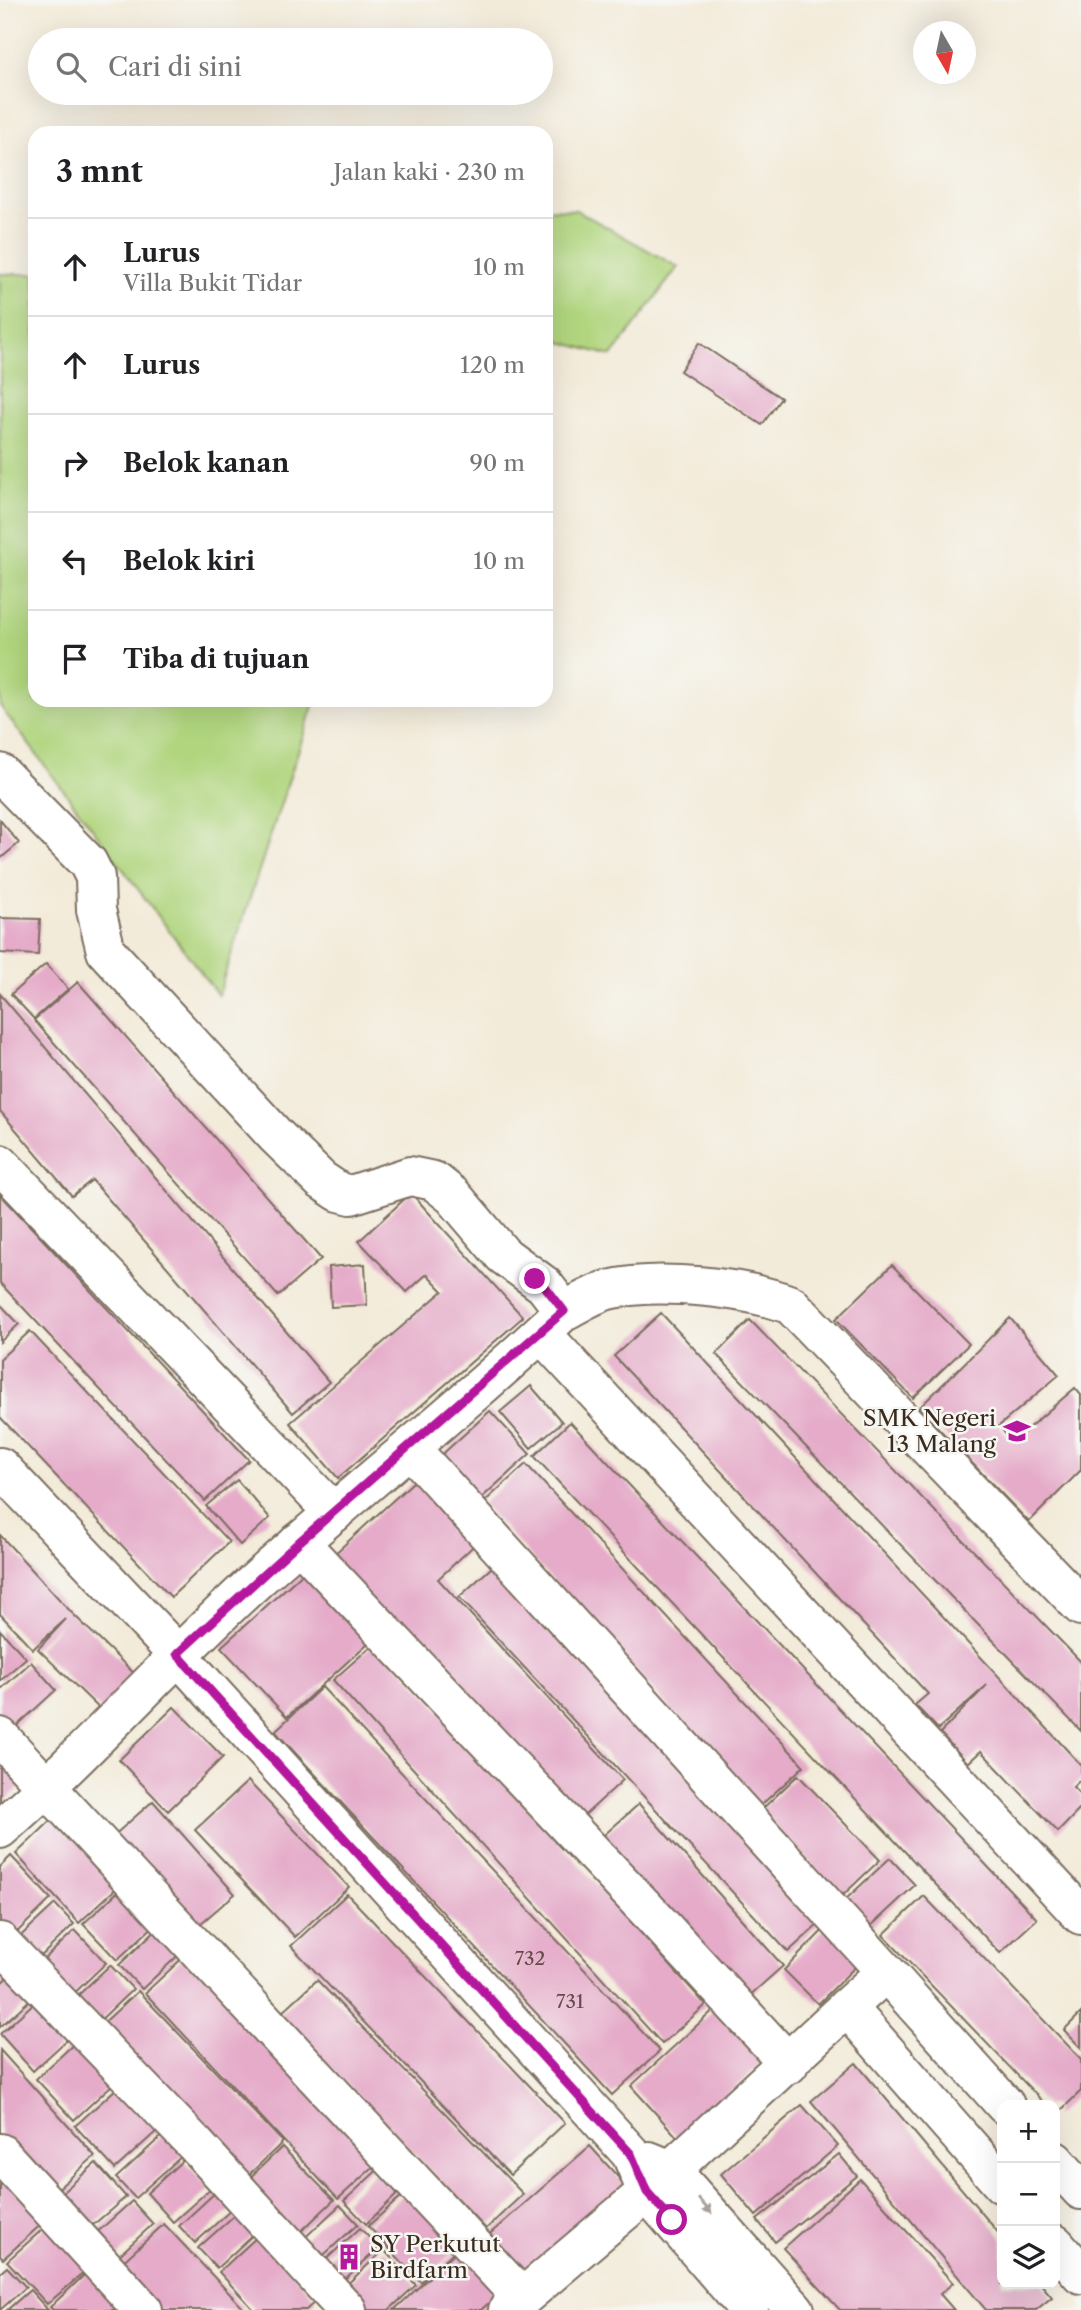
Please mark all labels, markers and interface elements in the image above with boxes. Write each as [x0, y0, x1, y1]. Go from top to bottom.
north arrow [913, 21, 976, 84]
search box [28, 28, 553, 105]
icon: search [52, 48, 90, 86]
text: Cari di sini [108, 51, 242, 83]
text: 3 mnt [56, 153, 143, 190]
text: Jalan kaki · 230 m [334, 158, 525, 186]
text: Lurus [123, 237, 200, 269]
icon: ahead [56, 248, 94, 286]
text: 10 m [473, 253, 525, 281]
text: Villa Bukit Tidar [123, 269, 302, 297]
icon: ahead [56, 346, 94, 384]
text: Lurus [123, 349, 200, 381]
text: 120 m [460, 351, 525, 379]
icon: right [56, 444, 94, 482]
text: Belok kanan [123, 447, 289, 479]
text: 90 m [469, 449, 525, 477]
icon: left [56, 542, 94, 580]
text: Belok kiri [123, 545, 255, 577]
text: 10 m [473, 547, 525, 575]
icon: arrive [56, 640, 94, 678]
text: Tiba di tujuan [123, 643, 309, 675]
route end [519, 1263, 550, 1294]
place label: SMK Negeri 13 Malang [863, 1404, 997, 1458]
school or university icon: SMK Negeri 13 Malang [1002, 1416, 1032, 1446]
house number: 732 [515, 1947, 545, 1970]
house number: 731 [556, 1990, 584, 2013]
map controls [997, 2100, 1060, 2289]
button: + [997, 2100, 1060, 2163]
button: − [997, 2163, 1060, 2226]
one-way arrow [697, 2197, 713, 2215]
route start [656, 2204, 687, 2235]
button: layers [997, 2226, 1060, 2289]
place label: SY Perkutut Birdfarm [370, 2230, 500, 2284]
building icon: SY Perkutut Birdfarm [334, 2242, 364, 2272]

